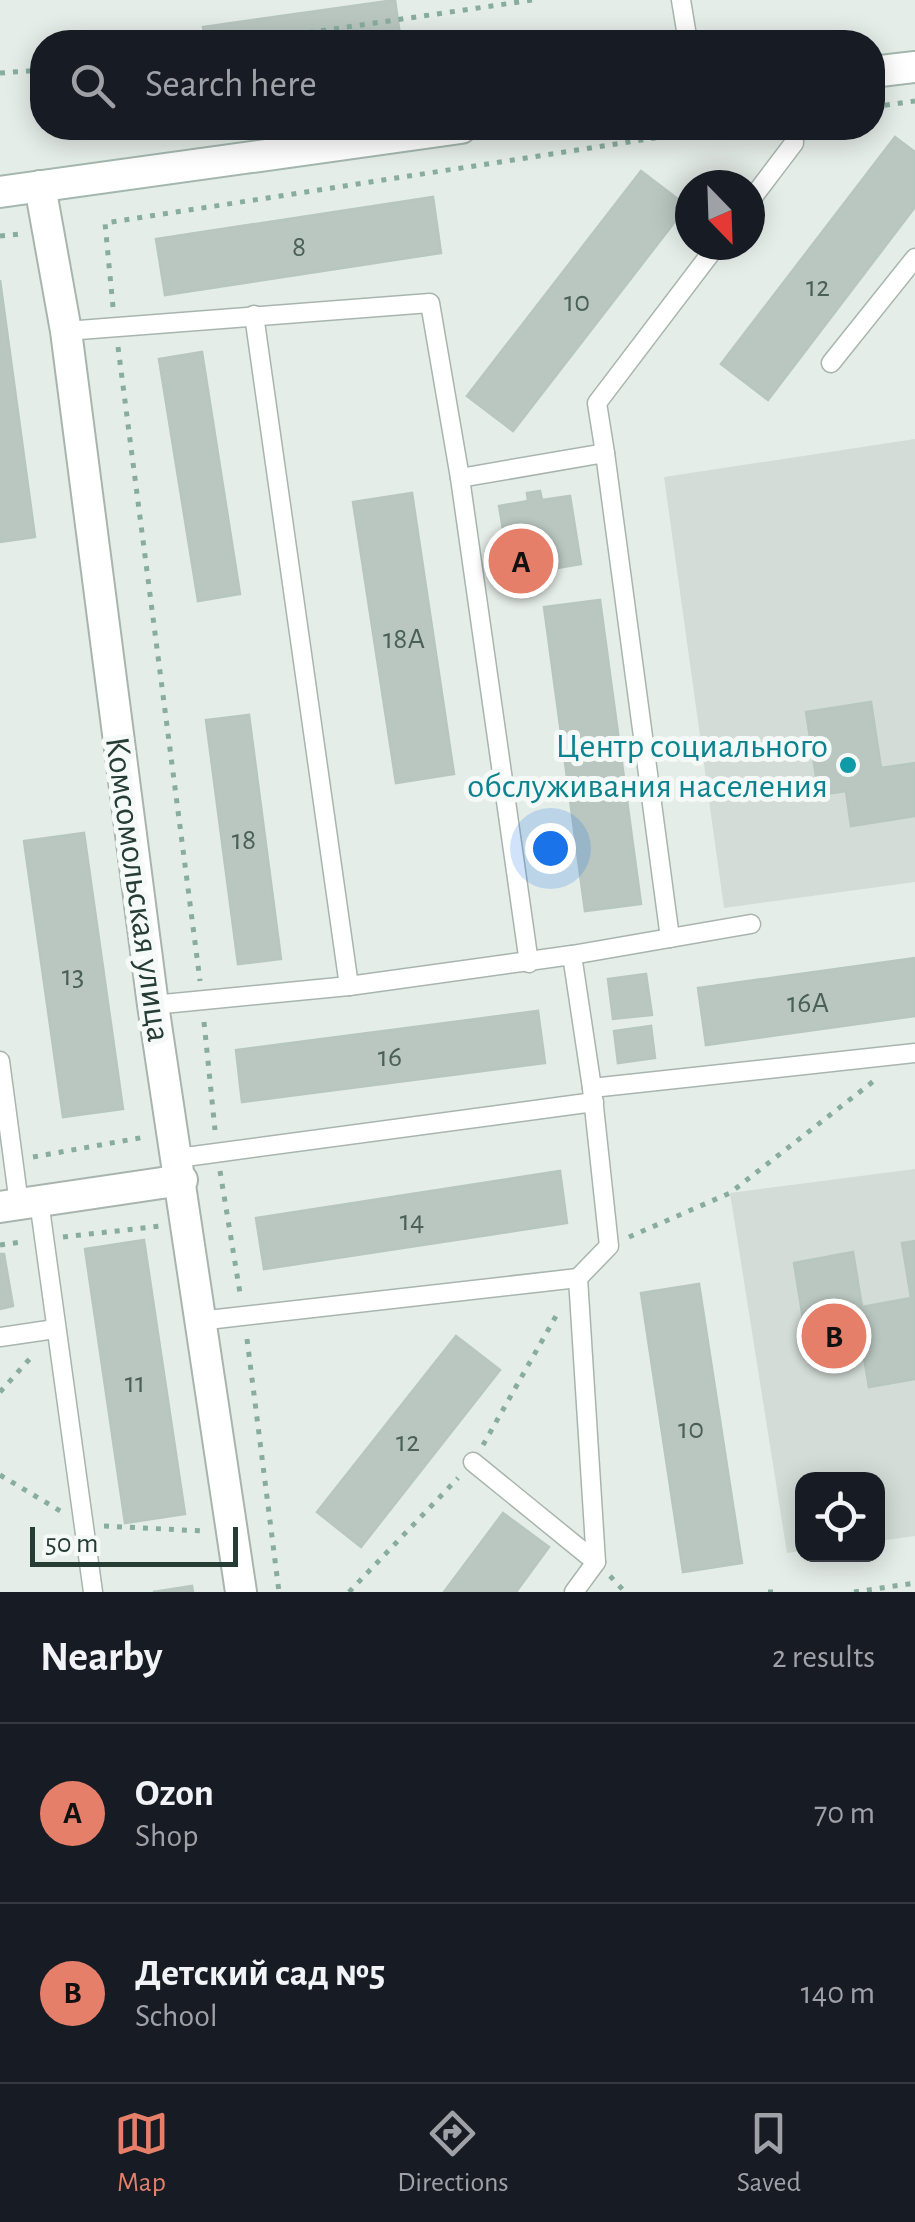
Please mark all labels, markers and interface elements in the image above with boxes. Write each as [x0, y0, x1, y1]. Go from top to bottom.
search box [30, 30, 885, 140]
icon: search [65, 58, 120, 113]
text: Search here [145, 66, 317, 104]
north arrow [675, 170, 765, 260]
house number: 8 [292, 232, 306, 262]
house number: 12 [806, 272, 830, 302]
house number: 10 [564, 287, 590, 317]
pin: A [488, 524, 554, 598]
house number: 18А [383, 624, 425, 654]
place label: Центр социального обслуживания населения [467, 729, 828, 804]
street label: Комсомольская улица [99, 734, 176, 1044]
marker: Центр социального обслуживания населения [837, 754, 859, 776]
your location [525, 823, 576, 874]
house number: 18 [232, 825, 256, 855]
house number: 13 [62, 961, 84, 991]
house number: 16А [787, 988, 829, 1018]
house number: 16 [378, 1042, 402, 1072]
house number: 14 [400, 1206, 424, 1236]
pin: B [802, 1298, 866, 1374]
house number: 11 [125, 1368, 145, 1398]
house number: 10 [678, 1414, 704, 1444]
house number: 12 [396, 1427, 420, 1457]
map controls [795, 1472, 885, 1562]
button: locate [795, 1472, 885, 1562]
scale bar [30, 1522, 238, 1566]
text: 50 m [45, 1530, 99, 1558]
text: Nearby [40, 1636, 163, 1678]
text: 2 results [772, 1641, 875, 1673]
text: Ozon [135, 1775, 214, 1813]
text: A [63, 1797, 82, 1829]
text: 70 m [814, 1797, 875, 1829]
text: Shop [135, 1820, 198, 1852]
text: Детский сад №5 [135, 1955, 385, 1993]
text: B [63, 1977, 82, 2009]
text: 140 m [801, 1977, 875, 2009]
text: School [135, 2000, 218, 2032]
tab: Map [114, 2106, 169, 2200]
tab: Directions [397, 2106, 509, 2200]
tab: Saved [737, 2106, 801, 2200]

